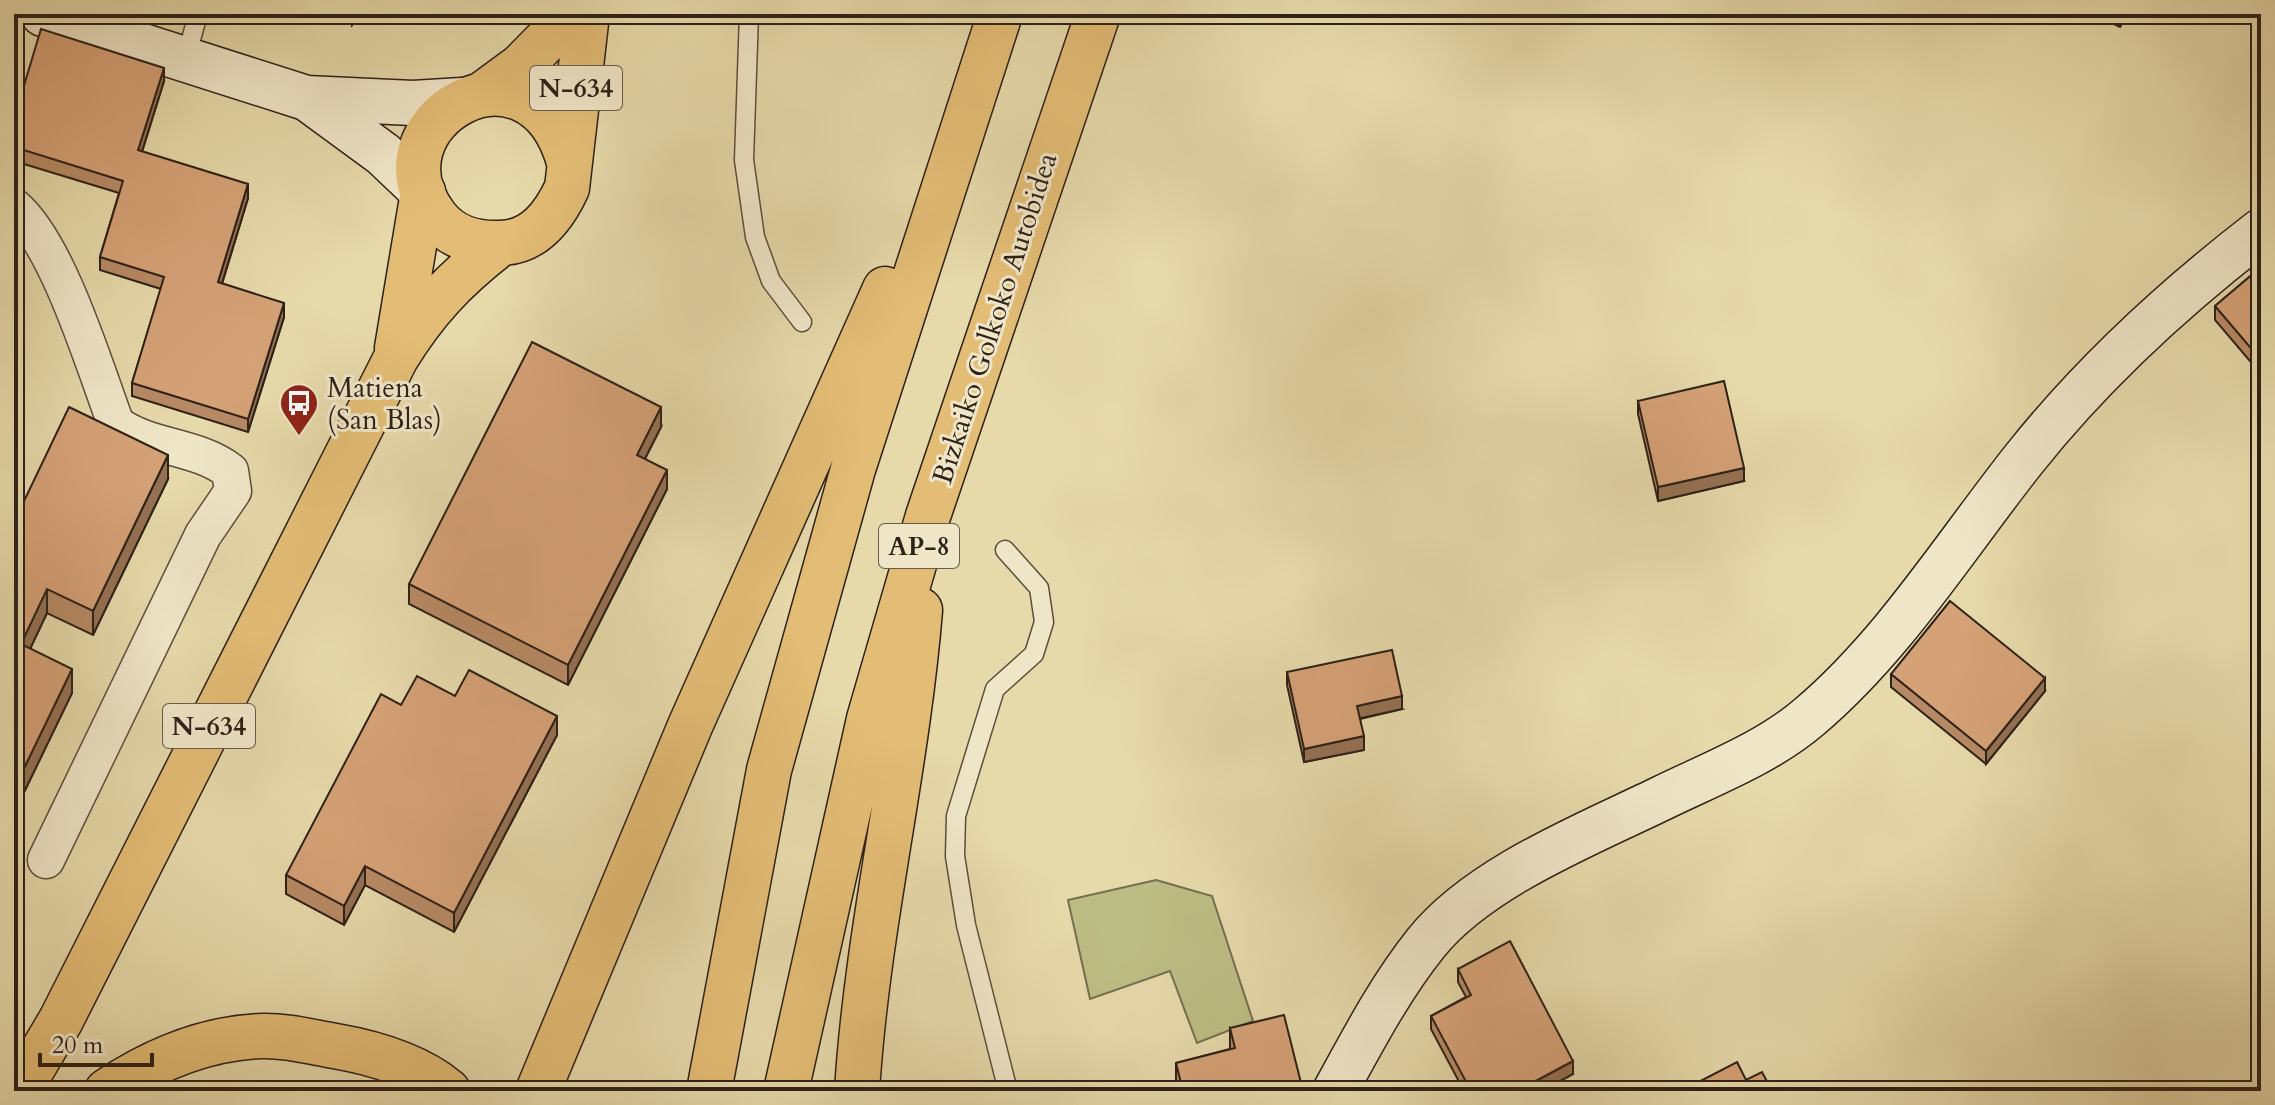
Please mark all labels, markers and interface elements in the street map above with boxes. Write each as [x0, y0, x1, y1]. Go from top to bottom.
road number: N-634 [530, 66, 622, 110]
street label: Bizkaiko Golkoko Autobidea [923, 148, 1066, 489]
place label: Matiena (San Blas) [327, 369, 442, 439]
bus stop icon: Matiena (San Blas) [278, 382, 320, 437]
road number: AP-8 [879, 524, 959, 568]
road number: N-634 [163, 704, 255, 748]
scale bar [40, 1017, 152, 1067]
text: 20 m [52, 1029, 104, 1062]

